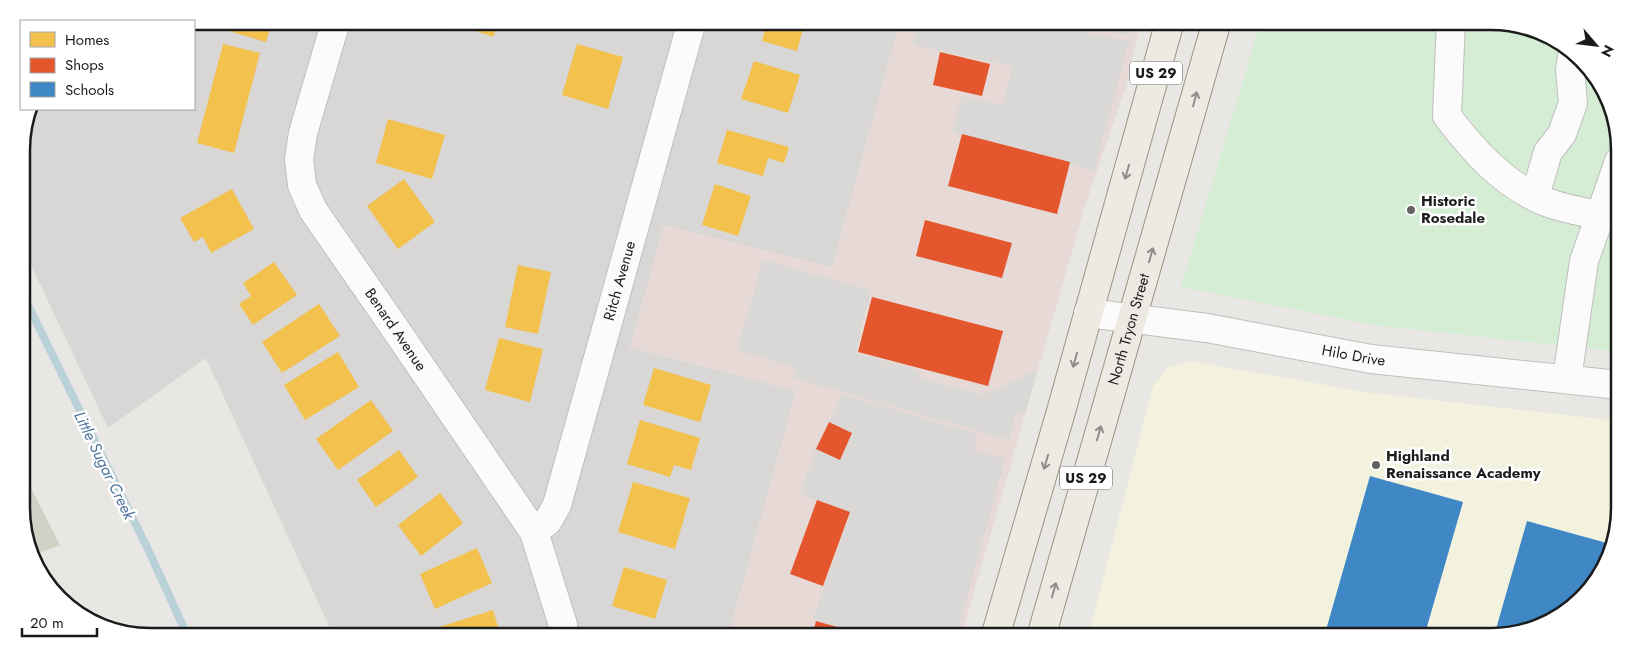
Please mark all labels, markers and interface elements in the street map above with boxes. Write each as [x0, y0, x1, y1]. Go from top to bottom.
legend [20, 20, 195, 110]
north arrow [1571, 20, 1621, 70]
text: Homes [65, 29, 109, 51]
text: N [1596, 41, 1619, 61]
text: Shops [65, 54, 104, 76]
road number: US 29 [1130, 62, 1182, 84]
text: Schools [65, 79, 114, 101]
one-way arrow [1191, 91, 1201, 107]
one-way arrow [1122, 164, 1132, 180]
place label: Historic Rosedale [1421, 190, 1485, 229]
marker: Historic Rosedale [1405, 204, 1417, 216]
street label: Ritch Avenue [598, 238, 641, 323]
one-way arrow [1146, 247, 1156, 263]
street label: North Tryon Street [1103, 271, 1155, 388]
street label: Benard Avenue [359, 284, 432, 376]
street label: Hilo Drive [1320, 339, 1387, 371]
one-way arrow [1070, 352, 1080, 368]
water label: Little Sugar Creek [68, 407, 141, 524]
one-way arrow [1095, 426, 1105, 442]
place label: Highland Renaissance Academy [1386, 445, 1541, 484]
one-way arrow [1040, 453, 1050, 469]
marker: Highland Renaissance Academy [1370, 459, 1382, 471]
road number: US 29 [1060, 466, 1112, 489]
one-way arrow [1050, 582, 1060, 598]
scale bar [22, 606, 98, 638]
text: 20 m [30, 612, 64, 634]

